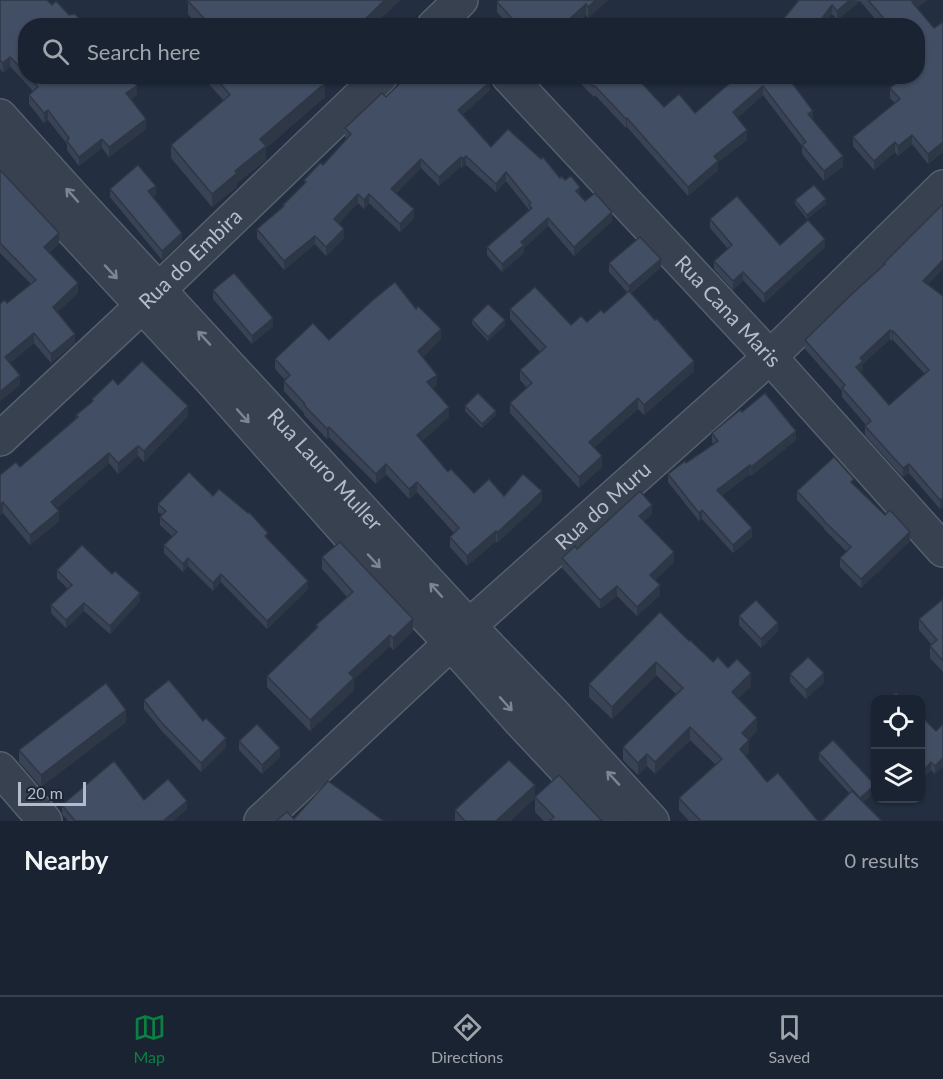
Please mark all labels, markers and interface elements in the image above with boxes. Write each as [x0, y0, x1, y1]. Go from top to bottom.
search box [18, 18, 925, 84]
icon: search [39, 35, 72, 68]
text: Search here [87, 38, 200, 65]
one-way arrow [65, 188, 79, 203]
street label: Rua do Embira [133, 203, 246, 313]
street label: Rua Cana Maris [671, 249, 787, 372]
one-way arrow [104, 265, 118, 280]
one-way arrow [197, 331, 211, 346]
street label: Rua Lauro Muller [263, 402, 389, 535]
one-way arrow [236, 408, 250, 423]
street label: Rua do Muru [549, 456, 655, 554]
one-way arrow [366, 553, 381, 568]
one-way arrow [429, 583, 443, 598]
map controls [871, 695, 925, 803]
button: locate [871, 695, 925, 749]
one-way arrow [499, 696, 513, 711]
button: layers [871, 749, 925, 803]
one-way arrow [606, 771, 620, 786]
scale bar [18, 779, 86, 806]
text: 20 m [27, 783, 63, 802]
text: Nearby [24, 844, 109, 876]
text: 0 results [844, 848, 919, 872]
tab: Map [133, 1011, 166, 1066]
tab: Directions [431, 1011, 503, 1066]
tab: Saved [769, 1011, 810, 1066]

